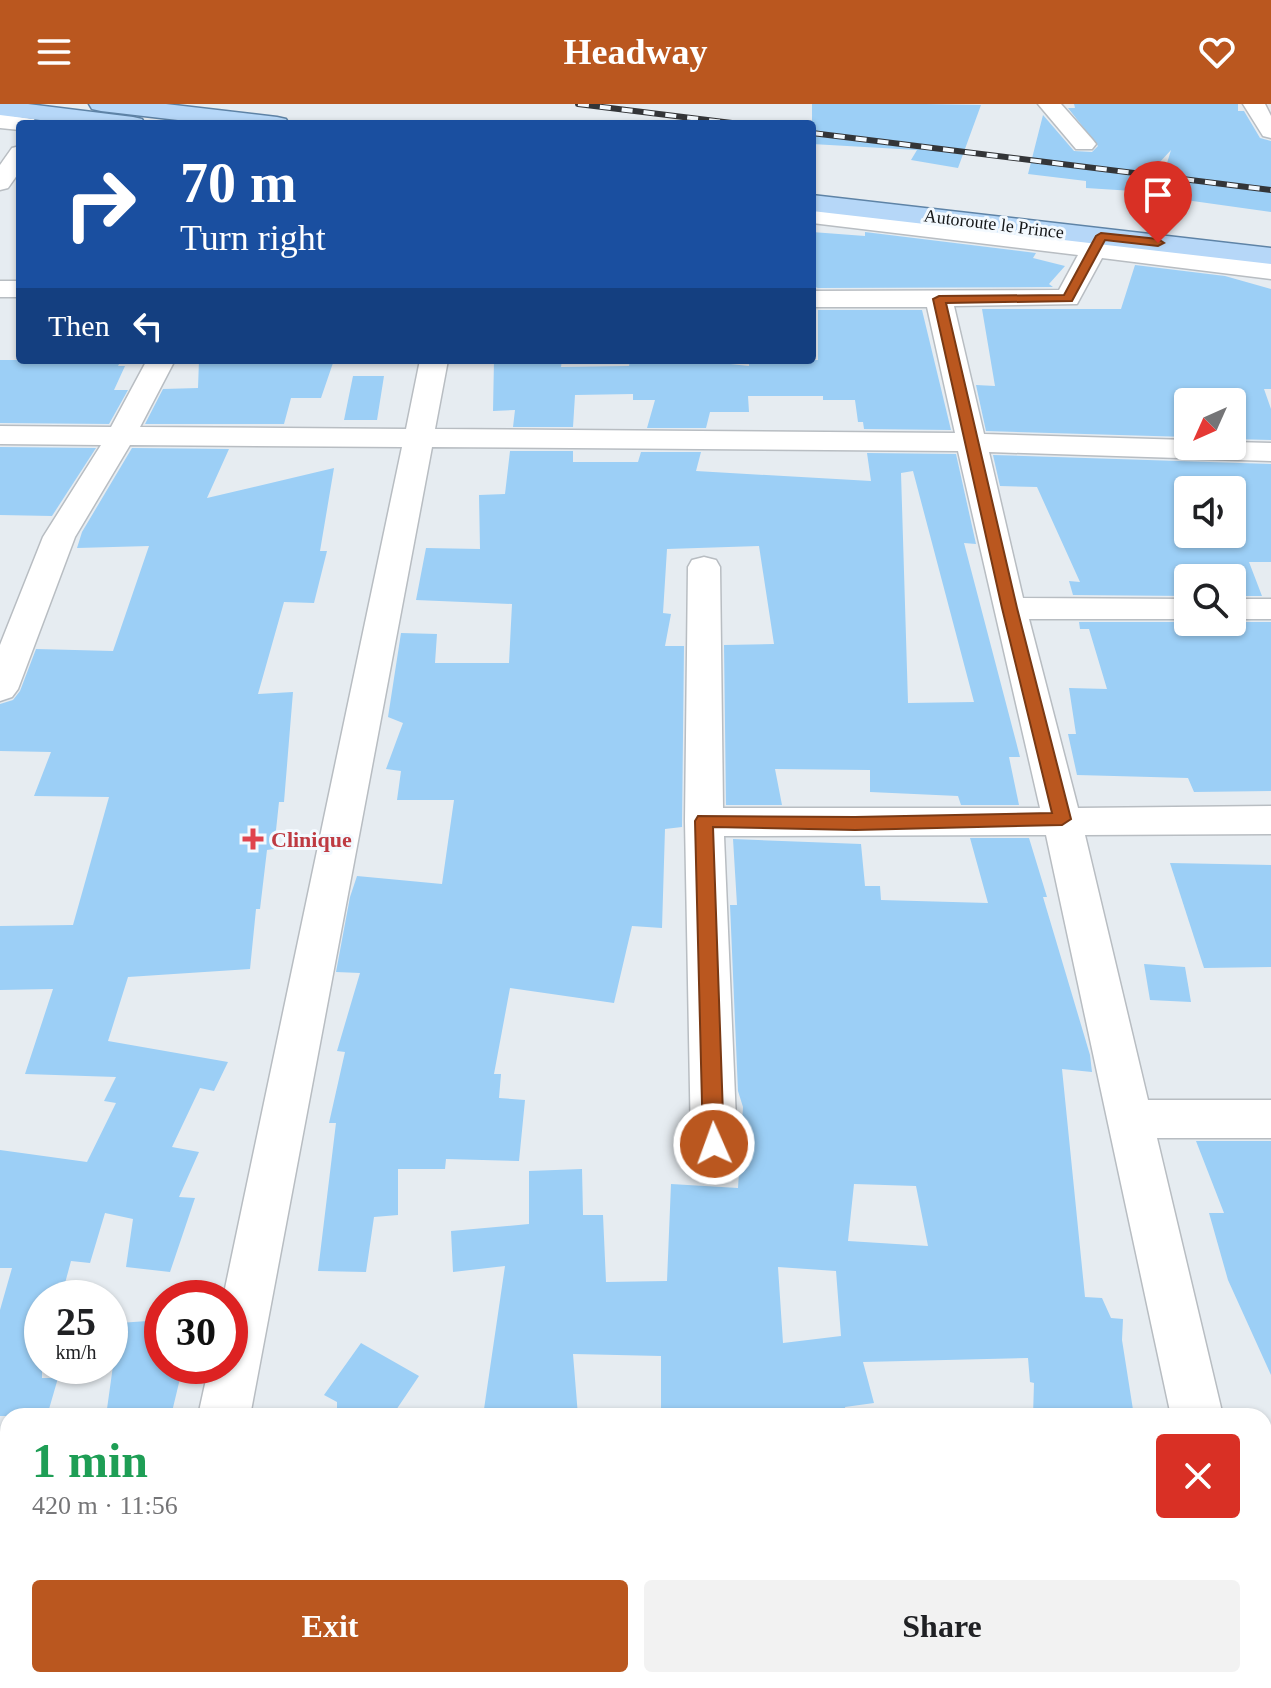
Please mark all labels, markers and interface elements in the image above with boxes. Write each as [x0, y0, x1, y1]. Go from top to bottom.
icon: menu [32, 30, 76, 74]
icon: heart [1195, 30, 1239, 74]
text: Headway [564, 32, 708, 72]
icon: right [48, 152, 152, 256]
text: 70 m [180, 152, 297, 214]
pin [1124, 161, 1192, 243]
icon: arrive [1136, 173, 1180, 217]
street label: Autoroute le Prince [923, 205, 1065, 243]
text: Turn right [180, 218, 326, 258]
icon: left [126, 304, 170, 348]
text: Then [48, 309, 110, 342]
north arrow [1174, 388, 1246, 460]
map controls [1174, 388, 1246, 636]
button: sound [1174, 476, 1246, 548]
button: search [1174, 564, 1246, 636]
place label: Clinique [271, 827, 352, 852]
marker: Clinique [242, 828, 264, 850]
position arrow [672, 1102, 756, 1186]
speed limit sign: 30 [144, 1280, 248, 1384]
text: 25 [56, 1299, 96, 1344]
text: km/h [55, 1341, 97, 1363]
text: 1 min [32, 1434, 148, 1487]
button: close [1156, 1434, 1240, 1518]
text: 420 m · 11:56 [32, 1491, 178, 1520]
button: Exit [32, 1580, 628, 1672]
button: Share [644, 1580, 1240, 1672]

